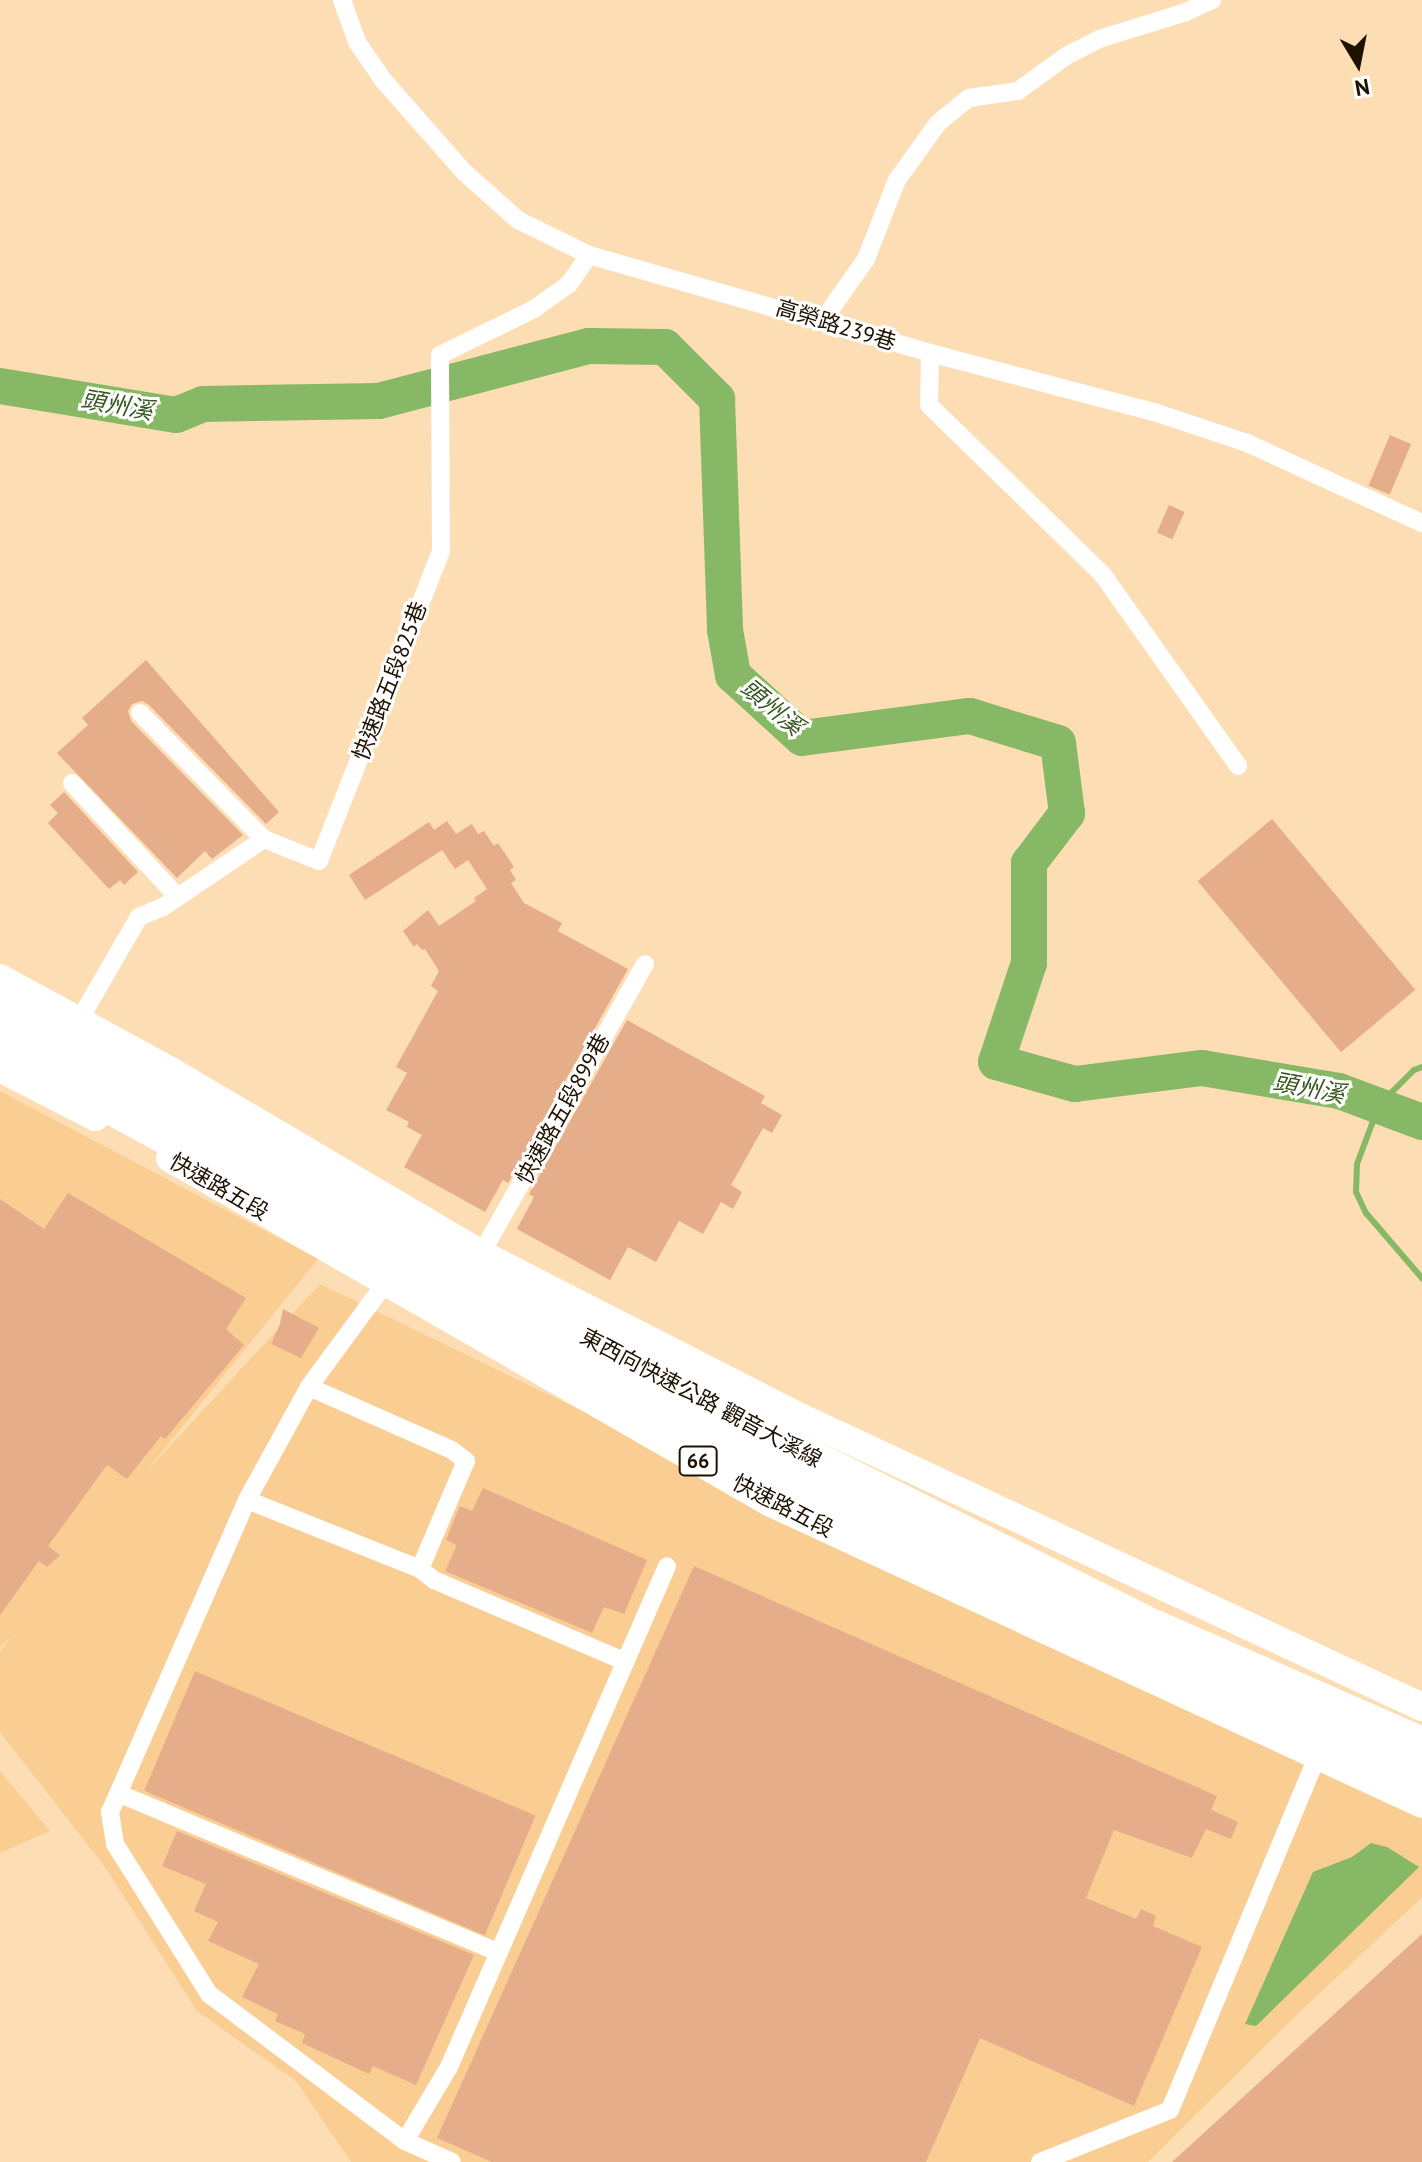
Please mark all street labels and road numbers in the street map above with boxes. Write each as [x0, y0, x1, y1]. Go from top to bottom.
street label: 高榮路239巷 [773, 294, 899, 356]
street label: 快速路五段825巷 [348, 598, 432, 764]
street label: 快速路五段899巷 [511, 1029, 615, 1189]
street label: 快速路五段 [165, 1148, 273, 1226]
street label: 東西向快速公路 觀音大溪線 [576, 1323, 826, 1473]
road number: 66 [678, 1445, 718, 1477]
street label: 快速路五段 [728, 1469, 838, 1543]

